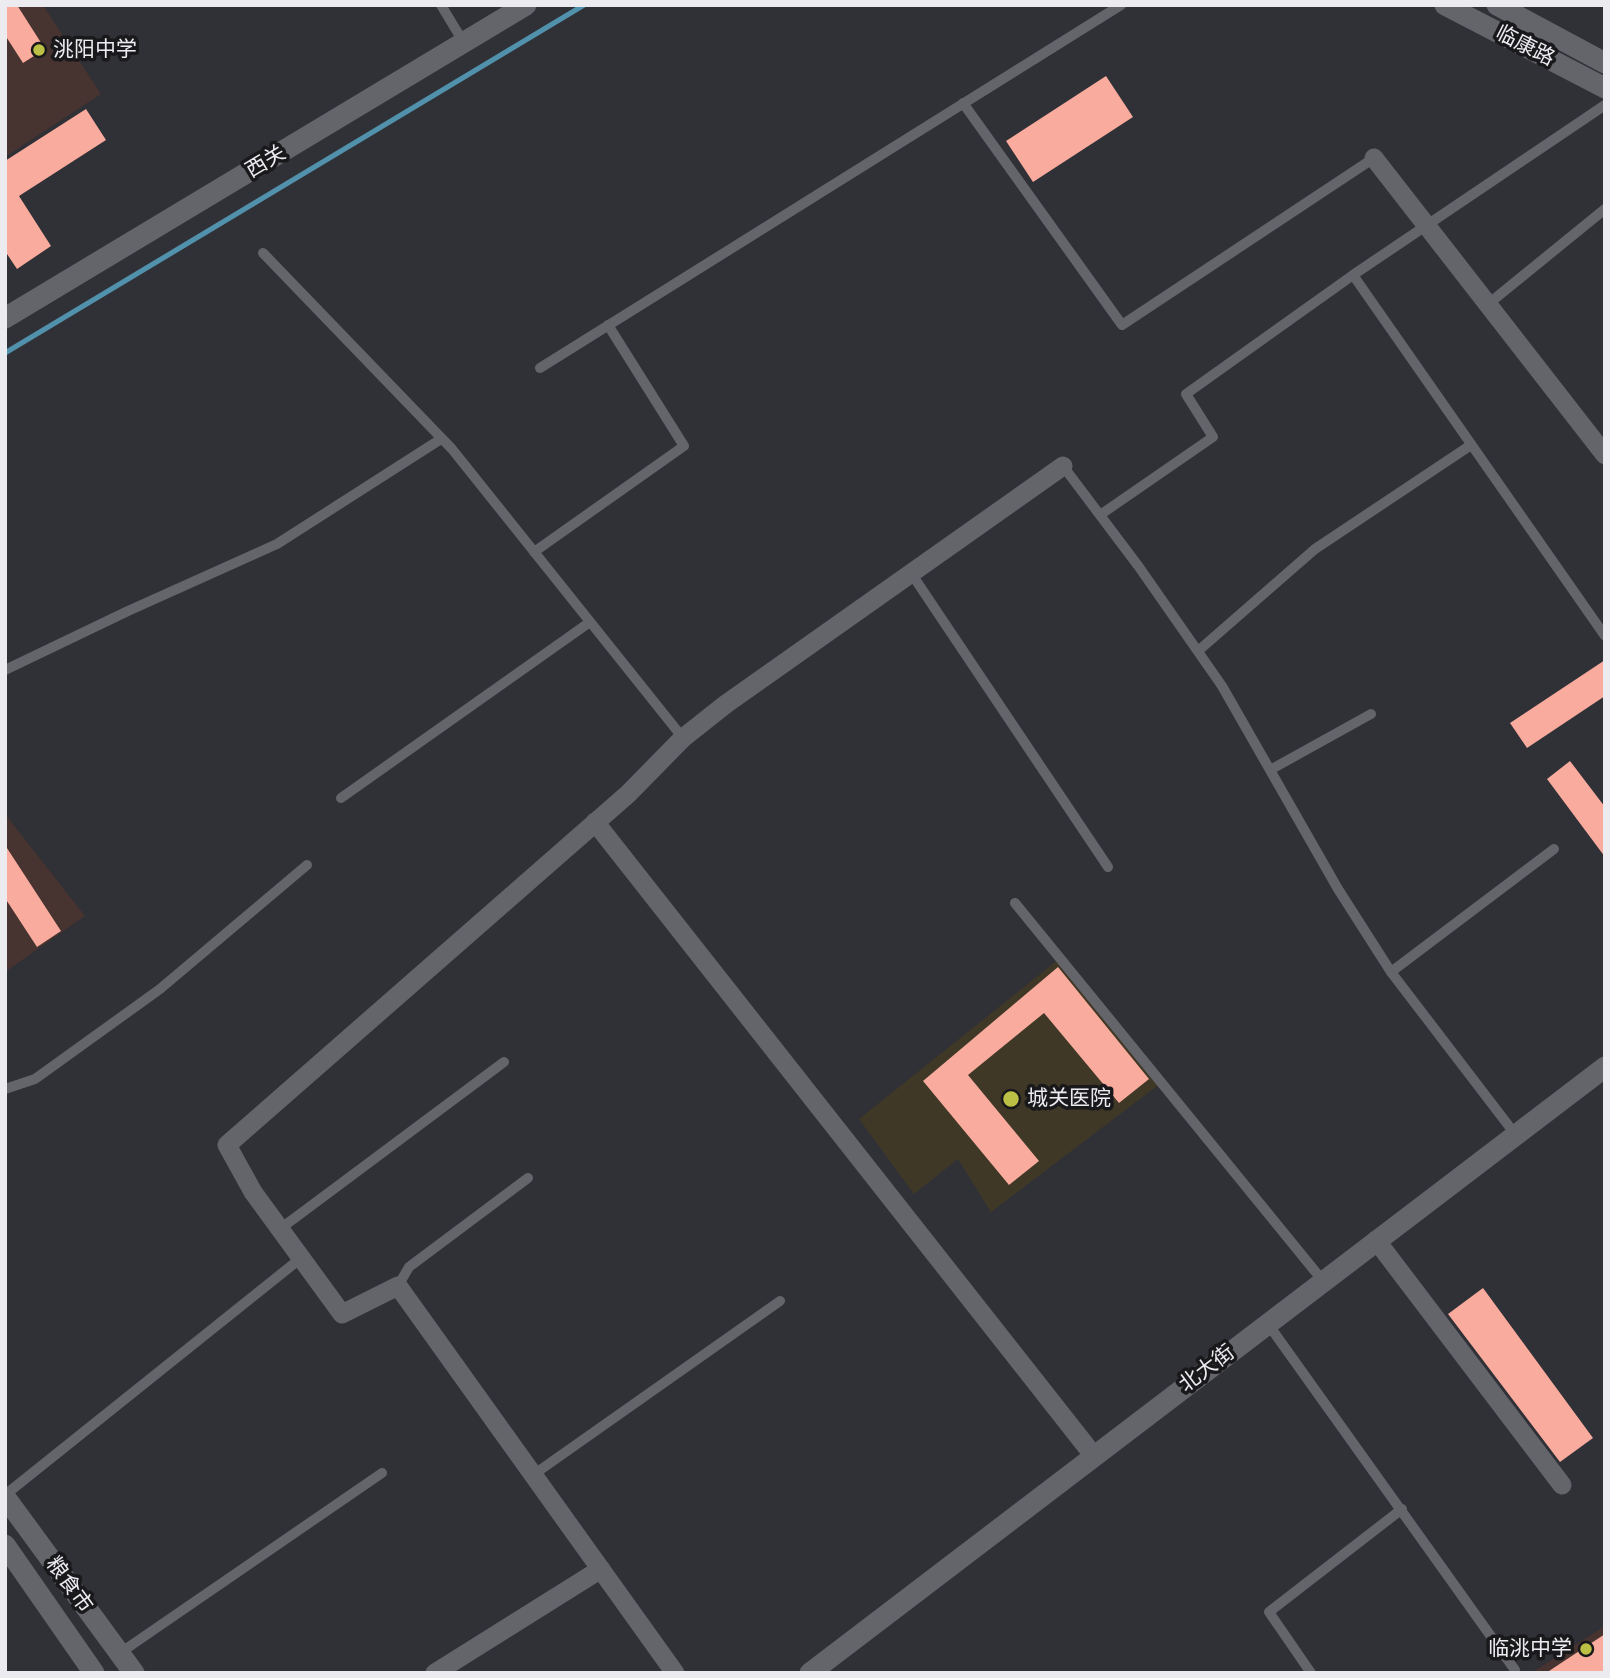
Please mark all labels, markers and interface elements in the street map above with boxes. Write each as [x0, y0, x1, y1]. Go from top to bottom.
street label: 临康路 [1491, 20, 1559, 72]
place label: 洮阳中学 [53, 37, 137, 63]
marker: 洮阳中学 [31, 42, 47, 58]
street label: 西关 [242, 140, 290, 184]
place label: 城关医院 [1027, 1086, 1111, 1112]
marker: 城关医院 [1001, 1089, 1021, 1109]
street label: 北大街 [1174, 1340, 1240, 1398]
street label: 粮食市 [40, 1552, 98, 1618]
place label: 临洮中学 [1488, 1636, 1572, 1662]
marker: 临洮中学 [1578, 1641, 1594, 1657]

